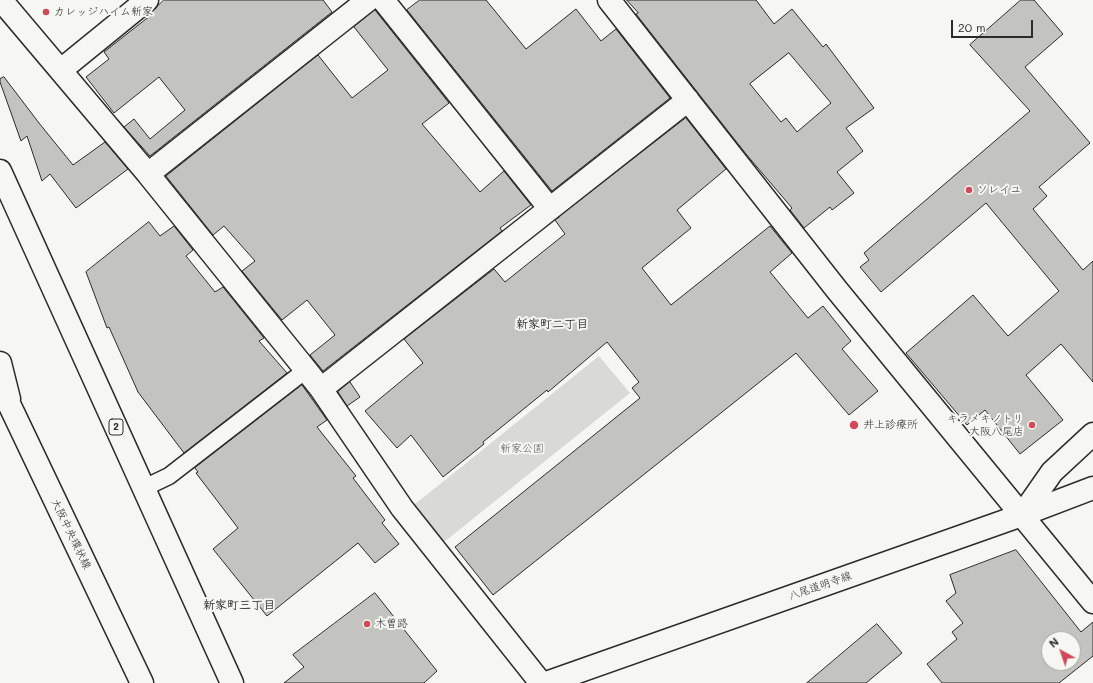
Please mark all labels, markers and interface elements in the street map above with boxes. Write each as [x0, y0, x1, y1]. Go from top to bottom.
place label: カレッジハイム新家 [54, 5, 153, 19]
marker: カレッジハイム新家 [41, 7, 51, 17]
scale bar [953, 12, 1035, 38]
text: 20 m [958, 19, 986, 35]
place label: ソレイユ [977, 183, 1021, 197]
marker: ソレイユ [964, 185, 974, 195]
district label: 新家町二丁目 [516, 317, 588, 331]
place label: キラメキノトリ 大阪八尾店 [947, 412, 1024, 438]
place label: 井上診療所 [863, 418, 918, 432]
road number: 2 [109, 419, 123, 435]
marker: 井上診療所 [848, 419, 860, 431]
marker: キラメキノトリ 大阪八尾店 [1027, 420, 1037, 430]
park label: 新家公園 [500, 442, 544, 456]
street label: 大阪中央環状線 [48, 497, 94, 571]
street label: 八尾道明寺線 [787, 569, 853, 603]
district label: 新家町三丁目 [203, 598, 275, 612]
place label: 木曽路 [375, 617, 408, 631]
marker: 木曽路 [362, 619, 372, 629]
north arrow [1041, 631, 1081, 671]
text: N [1046, 634, 1062, 651]

